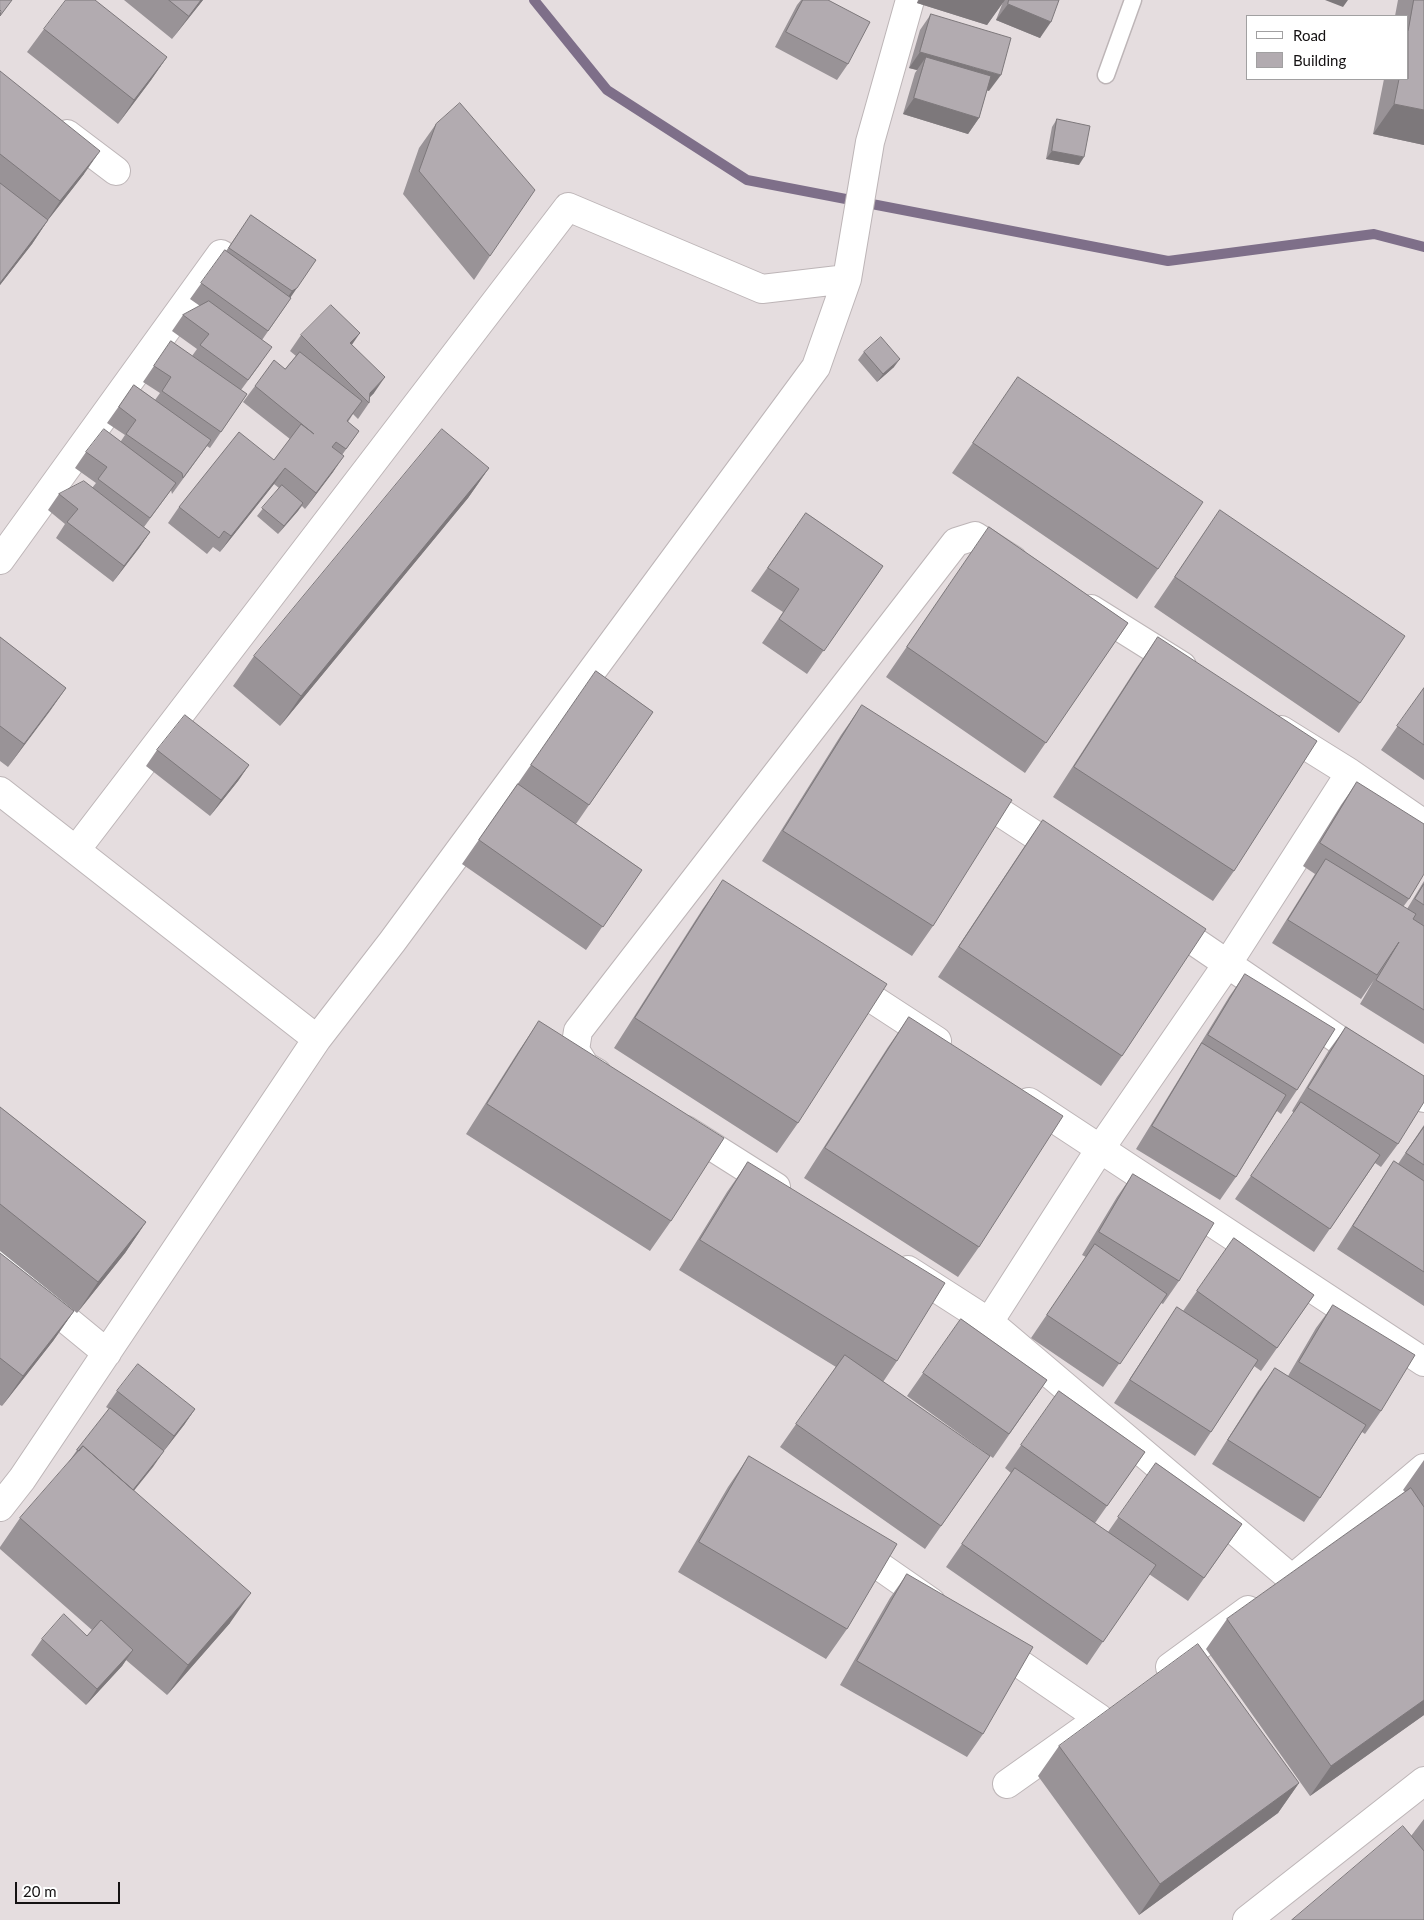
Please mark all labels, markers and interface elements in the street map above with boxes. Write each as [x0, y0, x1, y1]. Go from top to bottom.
legend [1246, 15, 1409, 80]
text: Road [1293, 26, 1326, 44]
text: Building [1293, 51, 1346, 69]
scale bar [18, 1872, 122, 1904]
text: 20 m [23, 1882, 57, 1900]

